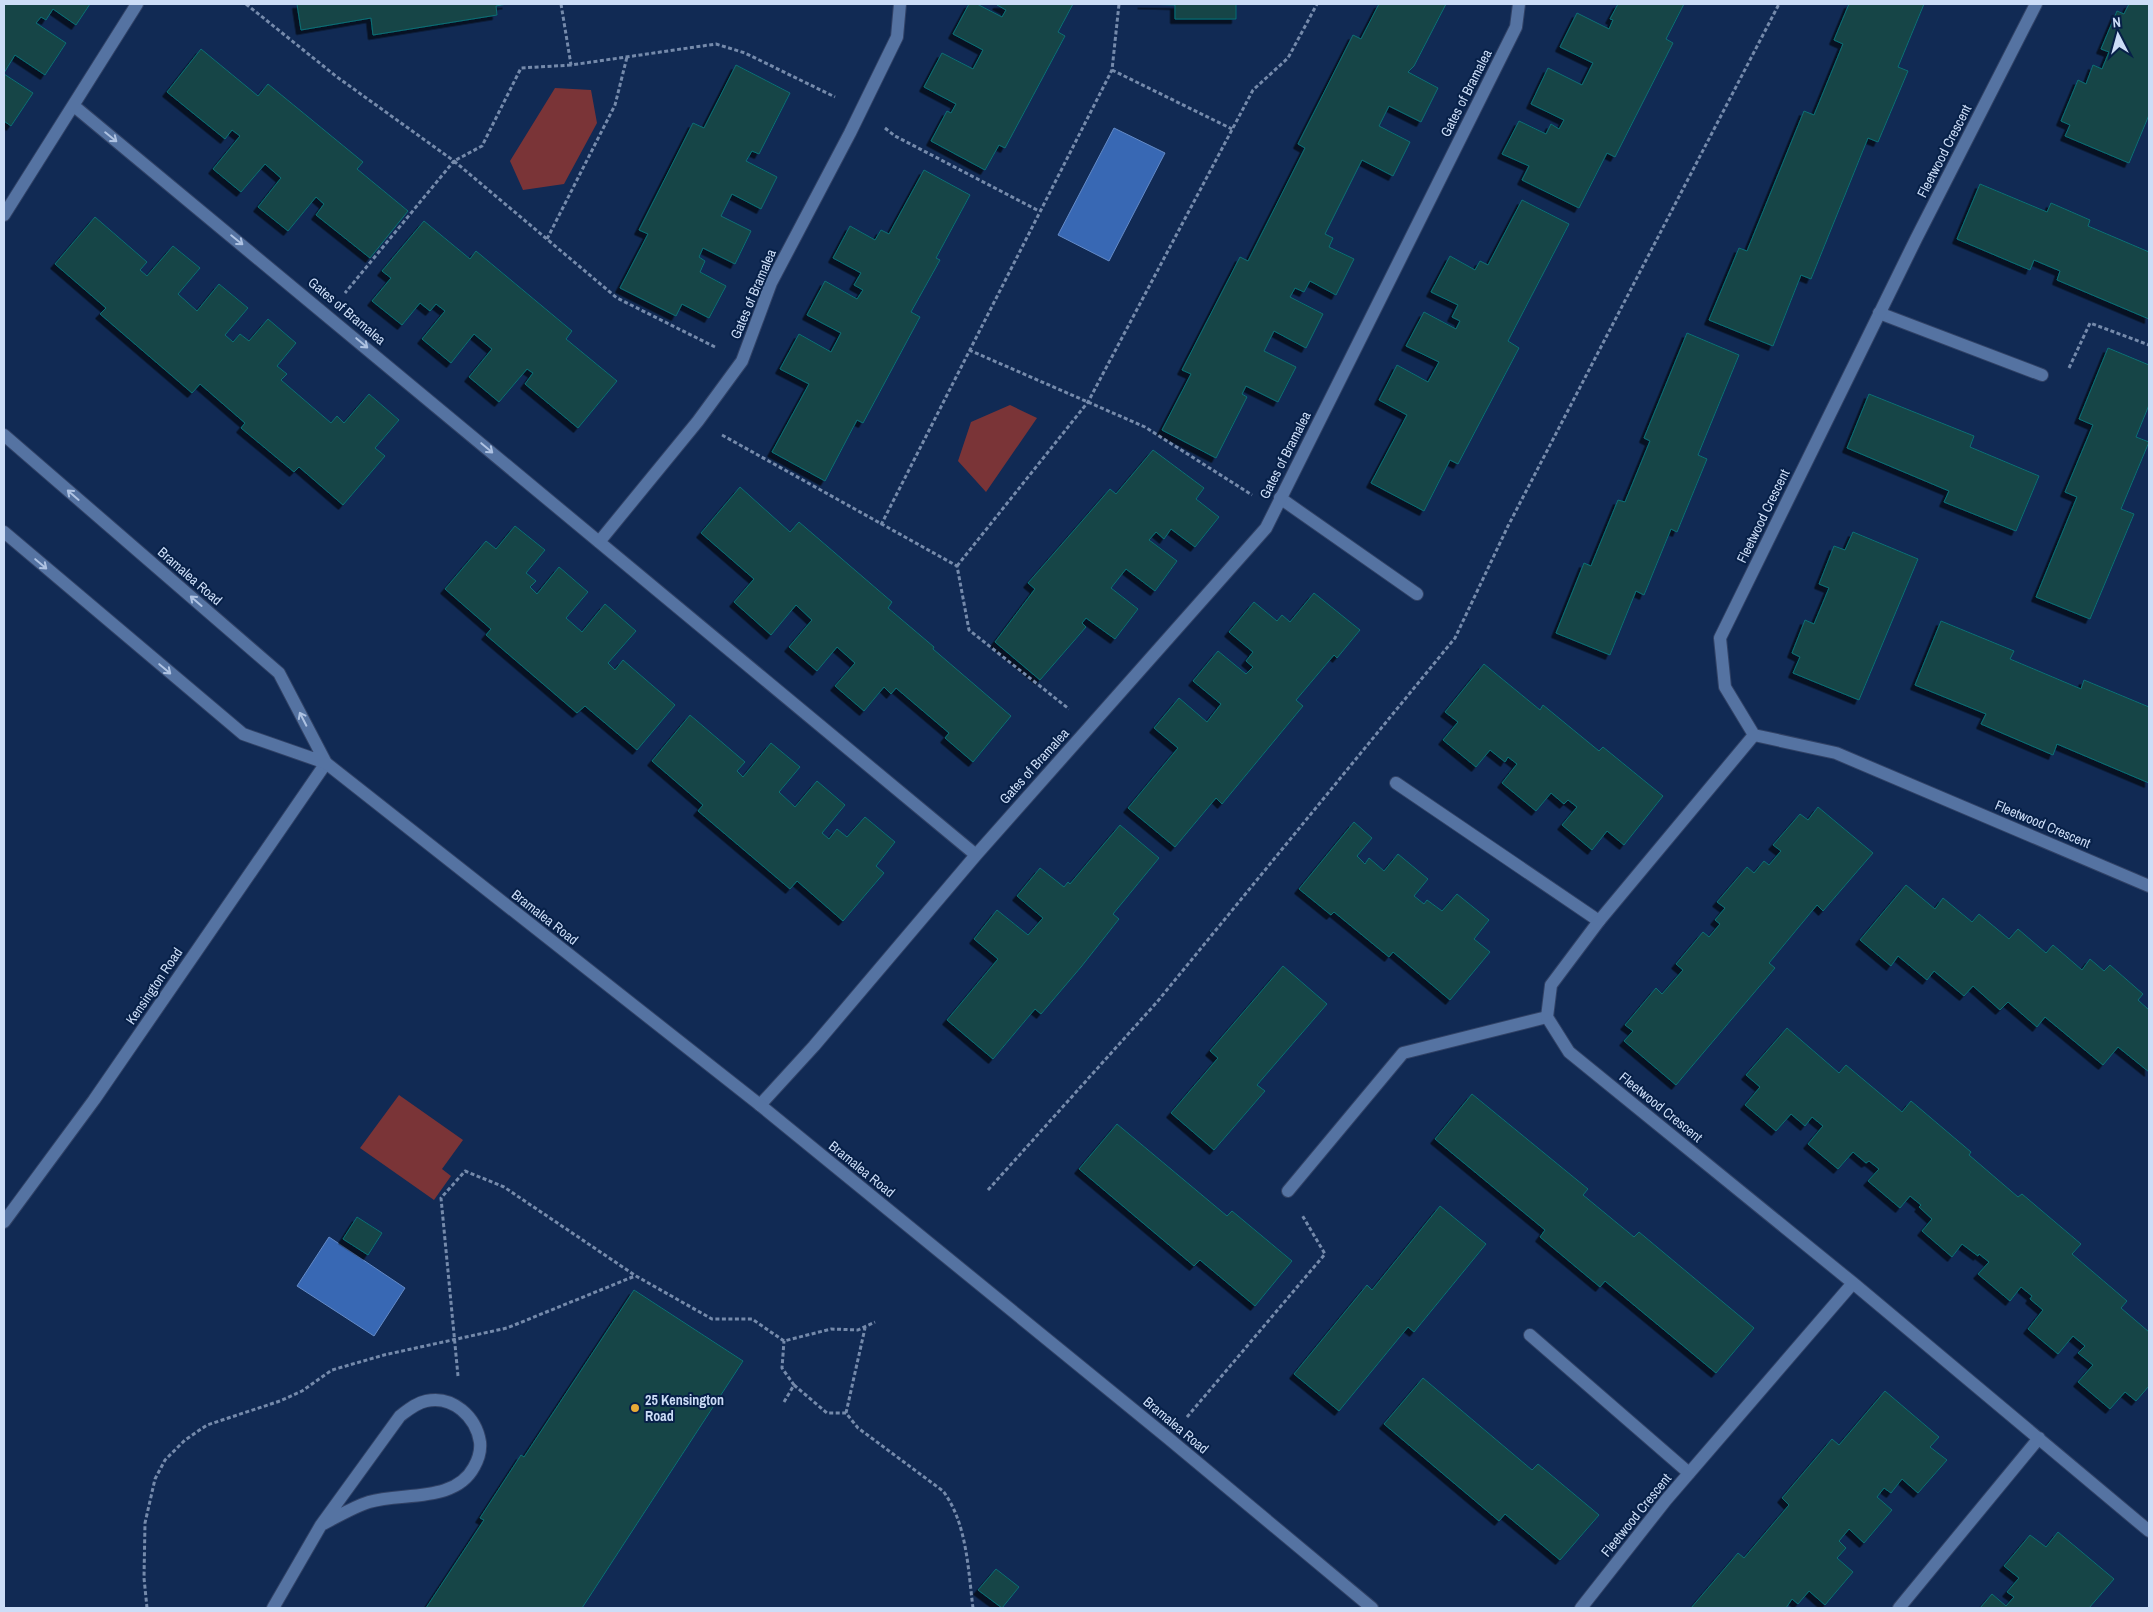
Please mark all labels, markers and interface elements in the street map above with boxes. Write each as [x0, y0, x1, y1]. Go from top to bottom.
north arrow [2093, 10, 2143, 60]
text: N [2112, 13, 2122, 31]
street label: Gates of Bramalea [1436, 46, 1496, 140]
street label: Fleetwood Crescent [1913, 101, 1975, 201]
one-way arrow [105, 131, 118, 142]
one-way arrow [230, 234, 243, 245]
street label: Gates of Bramalea [726, 246, 780, 342]
street label: Gates of Bramalea [305, 273, 390, 349]
one-way arrow [355, 338, 368, 349]
street label: Gates of Bramalea [1255, 408, 1315, 502]
one-way arrow [480, 442, 493, 454]
street label: Fleetwood Crescent [1733, 466, 1793, 566]
one-way arrow [67, 489, 80, 500]
street label: Bramalea Road [154, 543, 226, 609]
one-way arrow [34, 558, 47, 569]
one-way arrow [190, 596, 203, 607]
one-way arrow [159, 663, 172, 674]
one-way arrow [298, 712, 308, 727]
street label: Gates of Bramalea [995, 724, 1073, 808]
street label: Fleetwood Crescent [1992, 796, 2094, 852]
street label: Bramalea Road [508, 885, 582, 949]
street label: Kensington Road [122, 944, 186, 1028]
street label: Fleetwood Crescent [1616, 1068, 1706, 1146]
street label: Bramalea Road [825, 1137, 899, 1201]
place label: 25 Kensington Road [645, 1391, 724, 1425]
street label: Bramalea Road [1140, 1392, 1212, 1458]
marker: 25 Kensington Road [629, 1402, 641, 1414]
street label: Fleetwood Crescent [1597, 1470, 1675, 1560]

